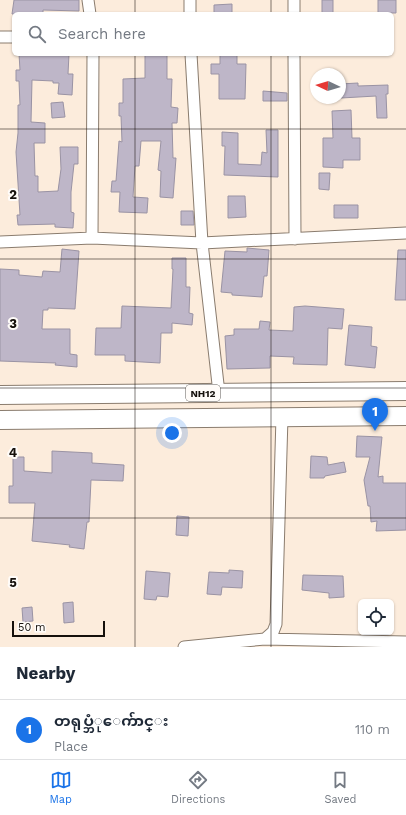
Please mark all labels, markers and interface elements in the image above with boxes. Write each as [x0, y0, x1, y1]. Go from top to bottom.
search box [12, 12, 394, 56]
icon: search [26, 23, 48, 45]
text: Search here [58, 25, 146, 43]
north arrow [310, 68, 346, 104]
text: 2 [9, 187, 17, 202]
text: 3 [9, 316, 17, 331]
road number: NH12 [186, 385, 220, 401]
pin: 1 [362, 398, 388, 431]
your location [162, 423, 182, 443]
text: 4 [9, 445, 18, 460]
text: 5 [9, 575, 17, 590]
map controls [358, 599, 394, 635]
button: locate [358, 599, 394, 635]
scale bar [12, 619, 105, 638]
text: 50 m [18, 621, 45, 634]
text: Nearby [16, 663, 75, 683]
text: တရုပ္ဘံုေက်ာင္း [54, 712, 169, 730]
text: 1 [26, 722, 32, 737]
text: 110 m [355, 722, 390, 737]
text: Place [54, 739, 88, 754]
tab: Map [50, 769, 72, 806]
tab: Directions [171, 769, 225, 806]
tab: Saved [324, 769, 356, 806]

